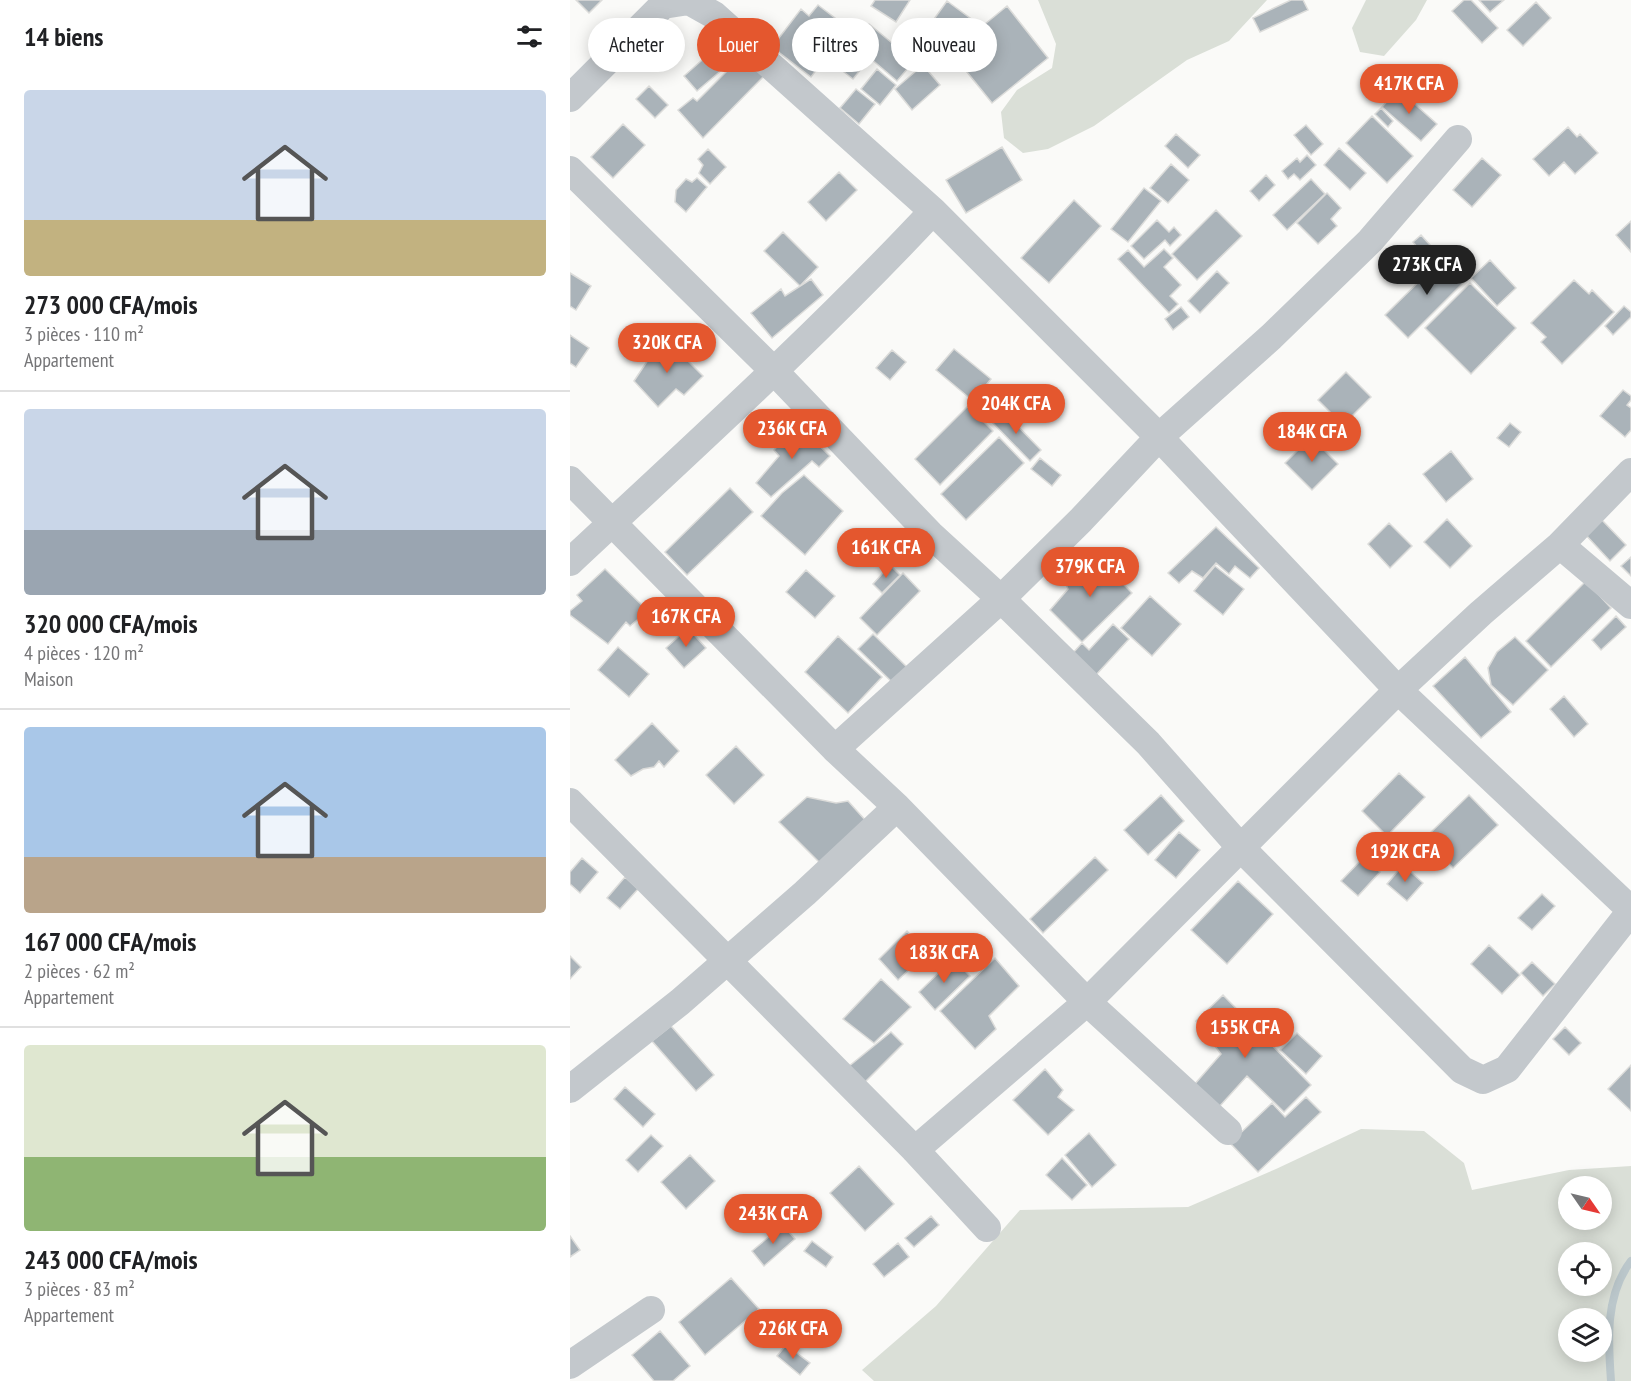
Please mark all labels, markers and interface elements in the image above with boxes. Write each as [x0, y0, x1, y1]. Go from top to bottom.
chip: Acheter [588, 18, 685, 72]
chip: Louer [697, 18, 780, 72]
chip: Filtres [792, 18, 879, 72]
chip: Nouveau [891, 18, 997, 72]
text: 14 biens [24, 20, 103, 53]
icon: filters [513, 20, 546, 53]
pin: 417K CFA [1347, 64, 1471, 115]
text: 417K CFA [1374, 70, 1444, 96]
icon: home [231, 129, 339, 237]
pin: 273K CFA [1365, 245, 1489, 296]
text: 273K CFA [1392, 251, 1462, 277]
text: 273 000 CFA/mois [24, 288, 198, 321]
text: 3 pièces · 110 m² [24, 321, 144, 347]
pin: 320K CFA [605, 323, 729, 374]
text: 320K CFA [632, 329, 702, 355]
text: Appartement [24, 347, 114, 373]
pin: 204K CFA [954, 384, 1078, 435]
text: 204K CFA [981, 390, 1051, 416]
pin: 236K CFA [730, 409, 854, 460]
pin: 184K CFA [1250, 412, 1374, 463]
text: 236K CFA [757, 415, 827, 441]
text: 184K CFA [1277, 418, 1347, 444]
icon: home [231, 448, 339, 556]
pin: 161K CFA [824, 528, 948, 579]
text: 161K CFA [851, 534, 921, 560]
pin: 379K CFA [1028, 547, 1152, 598]
text: 379K CFA [1055, 553, 1125, 579]
pin: 167K CFA [624, 597, 748, 648]
text: 167K CFA [651, 603, 721, 629]
text: 320 000 CFA/mois [24, 607, 198, 640]
text: 4 pièces · 120 m² [24, 640, 144, 666]
text: Maison [24, 666, 73, 692]
icon: home [231, 766, 339, 874]
pin: 192K CFA [1343, 832, 1467, 883]
text: 192K CFA [1370, 838, 1440, 864]
text: 167 000 CFA/mois [24, 925, 196, 958]
pin: 183K CFA [882, 933, 1006, 984]
text: 183K CFA [909, 939, 979, 965]
text: 2 pièces · 62 m² [24, 958, 135, 984]
text: Appartement [24, 984, 114, 1010]
pin: 155K CFA [1183, 1008, 1307, 1059]
text: 155K CFA [1210, 1014, 1280, 1040]
icon: home [231, 1084, 339, 1192]
north arrow [1558, 1176, 1612, 1230]
map controls [1558, 1176, 1612, 1362]
pin: 243K CFA [711, 1194, 835, 1245]
text: 243K CFA [738, 1200, 808, 1226]
button: locate [1558, 1242, 1612, 1296]
text: 243 000 CFA/mois [24, 1243, 198, 1276]
text: 3 pièces · 83 m² [24, 1276, 135, 1302]
text: Appartement [24, 1302, 114, 1328]
button: layers [1558, 1308, 1612, 1362]
pin: 226K CFA [731, 1309, 855, 1360]
text: 226K CFA [758, 1315, 828, 1341]

